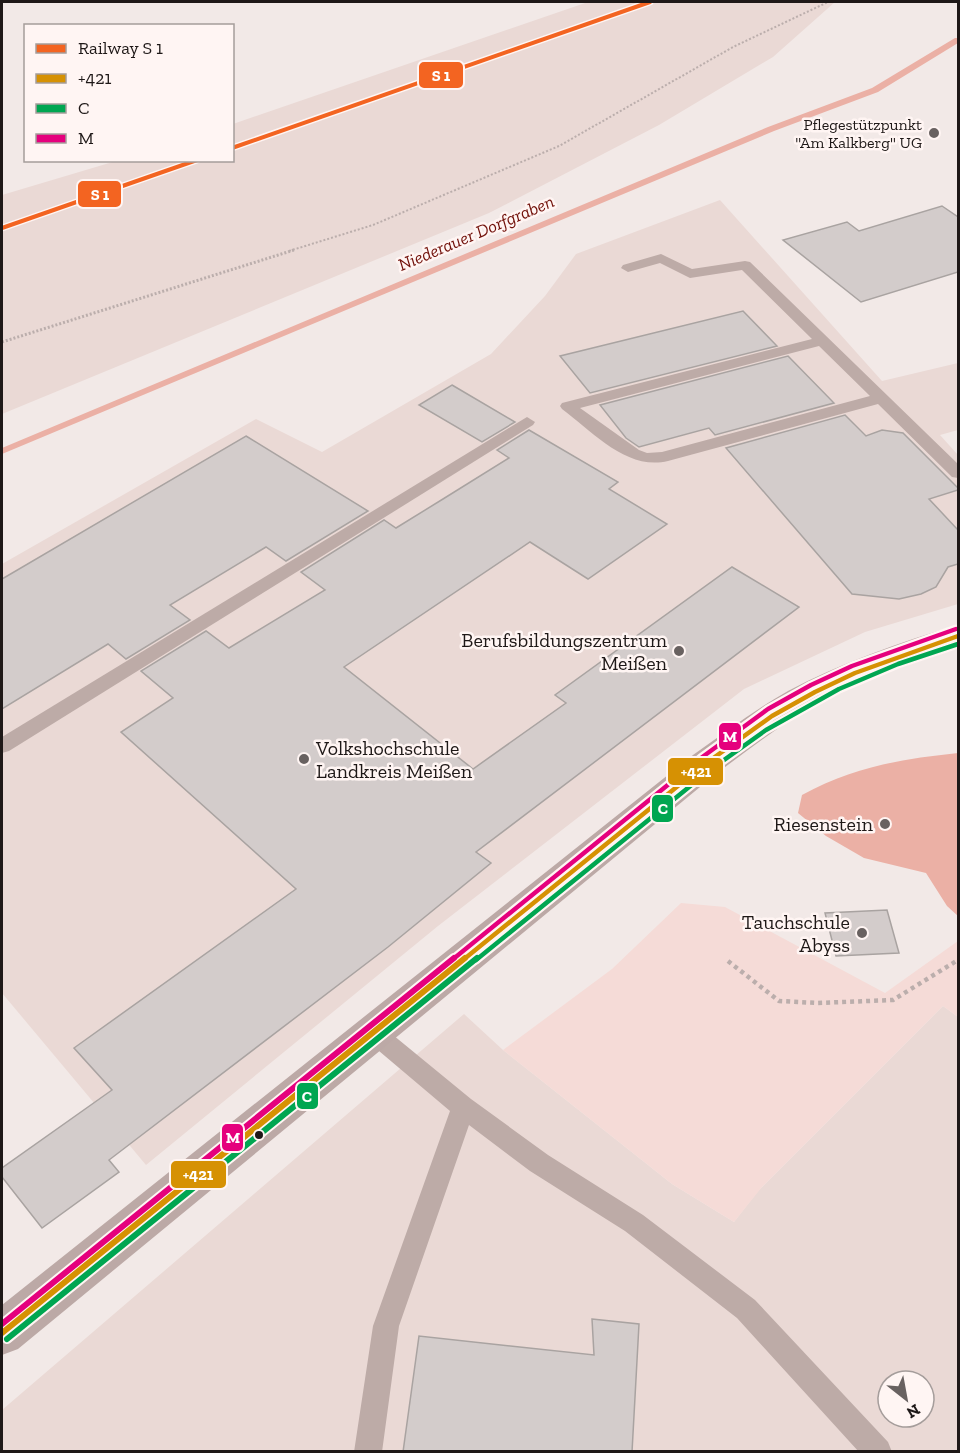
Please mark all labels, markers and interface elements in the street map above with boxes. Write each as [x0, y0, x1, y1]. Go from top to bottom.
legend [24, 24, 234, 162]
text: Railway S 1 [78, 37, 163, 59]
line badge: S 1 [418, 61, 464, 89]
text: S 1 [432, 66, 451, 85]
text: +421 [78, 67, 112, 89]
text: C [78, 97, 90, 119]
place label: Pflegestützpunkt "Am Kalkberg" UG [795, 115, 922, 152]
marker: Pflegestützpunkt "Am Kalkberg" UG [927, 126, 941, 140]
text: M [78, 127, 94, 149]
line badge: S 1 [77, 180, 122, 208]
text: S 1 [91, 185, 110, 204]
water label: Niederauer Dorfgraben [395, 190, 557, 276]
place label: Berufsbildungszentrum Meißen [461, 628, 668, 675]
marker: Berufsbildungszentrum Meißen [672, 644, 686, 658]
line badge: M [718, 722, 742, 751]
text: M [723, 727, 737, 746]
place label: Volkshochschule Landkreis Meißen [315, 736, 473, 783]
marker: Volkshochschule Landkreis Meißen [297, 752, 311, 766]
line badge: +421 [667, 757, 724, 786]
text: +421 [681, 762, 712, 781]
line badge: C [651, 794, 674, 823]
text: C [658, 799, 668, 818]
place label: Riesenstein [773, 812, 874, 836]
marker: Riesenstein [878, 817, 892, 831]
place label: Tauchschule Abyss [742, 910, 850, 957]
marker: Tauchschule Abyss [855, 926, 869, 940]
line badge: C [296, 1082, 319, 1110]
text: C [302, 1087, 312, 1106]
line badge: M [221, 1123, 244, 1152]
text: M [226, 1128, 240, 1147]
unlabelled marker [253, 1129, 265, 1141]
line badge: +421 [170, 1160, 227, 1189]
text: +421 [183, 1165, 214, 1184]
north arrow [876, 1369, 936, 1429]
text: N [903, 1400, 924, 1423]

